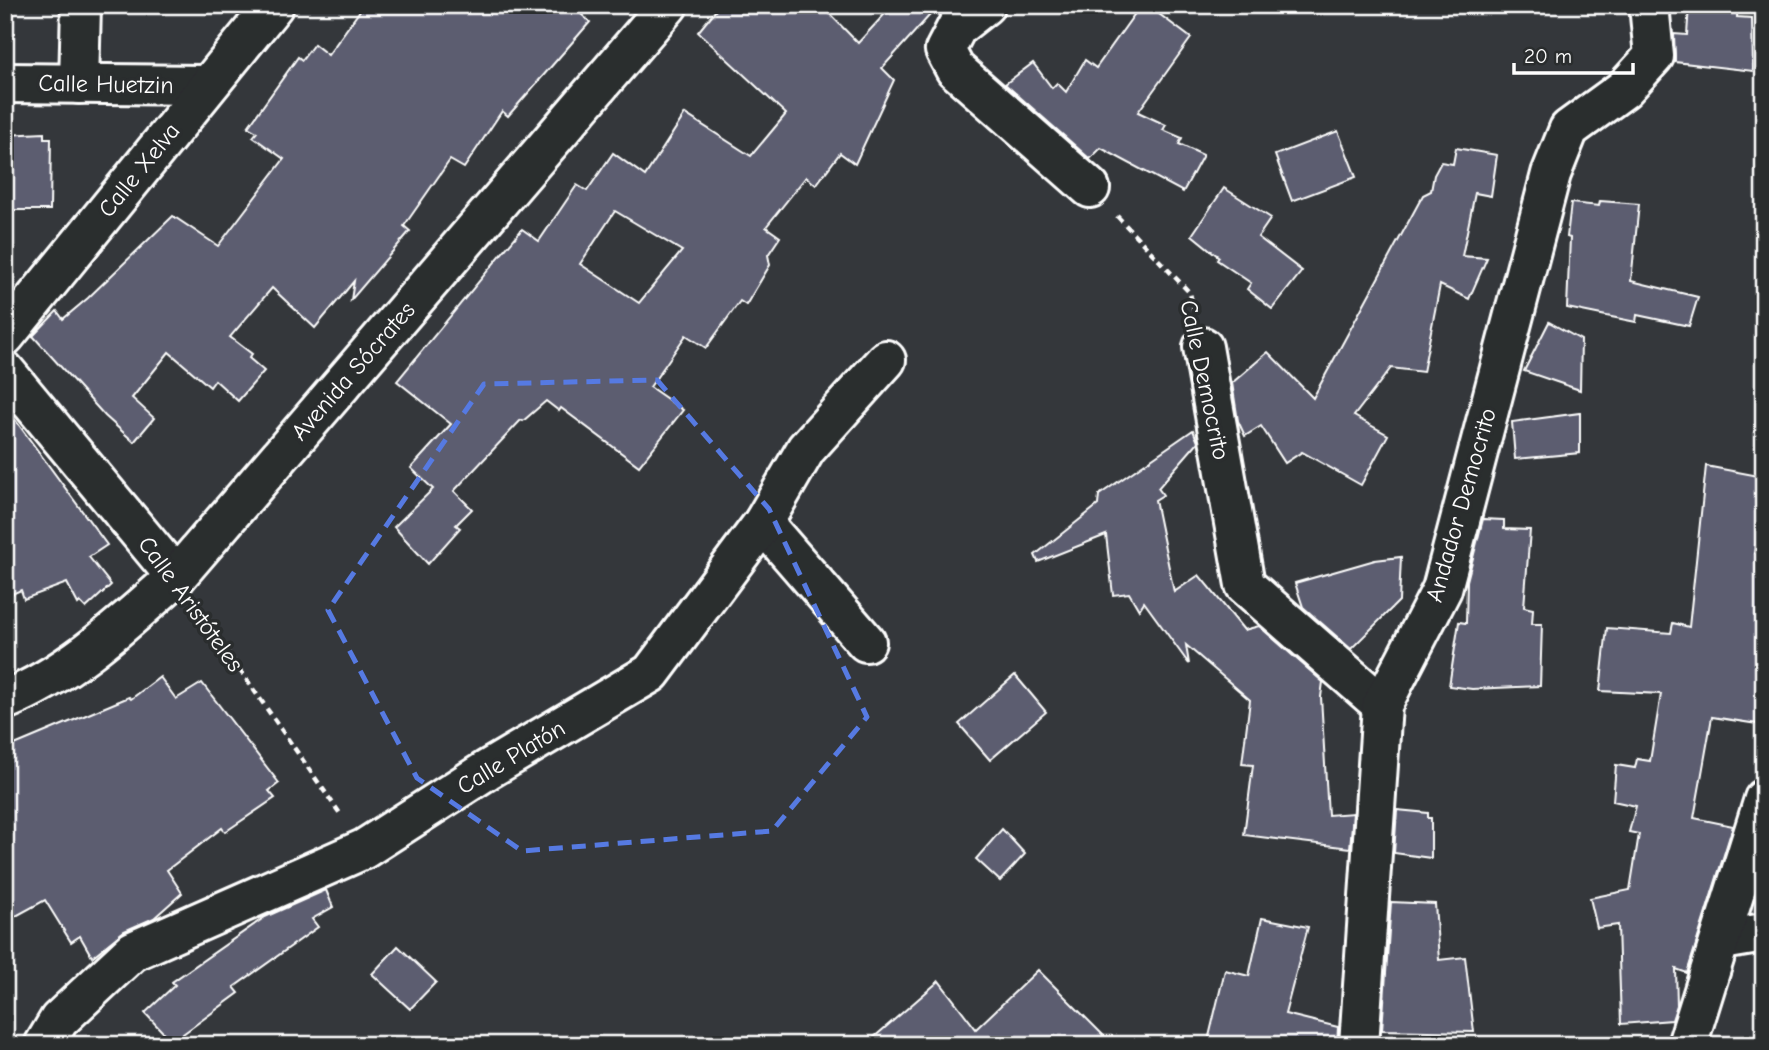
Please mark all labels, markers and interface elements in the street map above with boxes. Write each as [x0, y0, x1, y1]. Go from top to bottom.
scale bar [1514, 32, 1632, 76]
text: 20 m [1524, 44, 1572, 68]
street label: Calle Huetzin [38, 69, 174, 99]
street label: Calle Xelva [92, 117, 186, 223]
street label: Avenida Sócrates [285, 296, 421, 446]
street label: Calle Democrito [1174, 297, 1236, 463]
street label: Andador Democrito [1420, 405, 1502, 605]
street label: Calle Aristóteles [132, 531, 250, 677]
street label: Calle Platón [452, 714, 570, 800]

